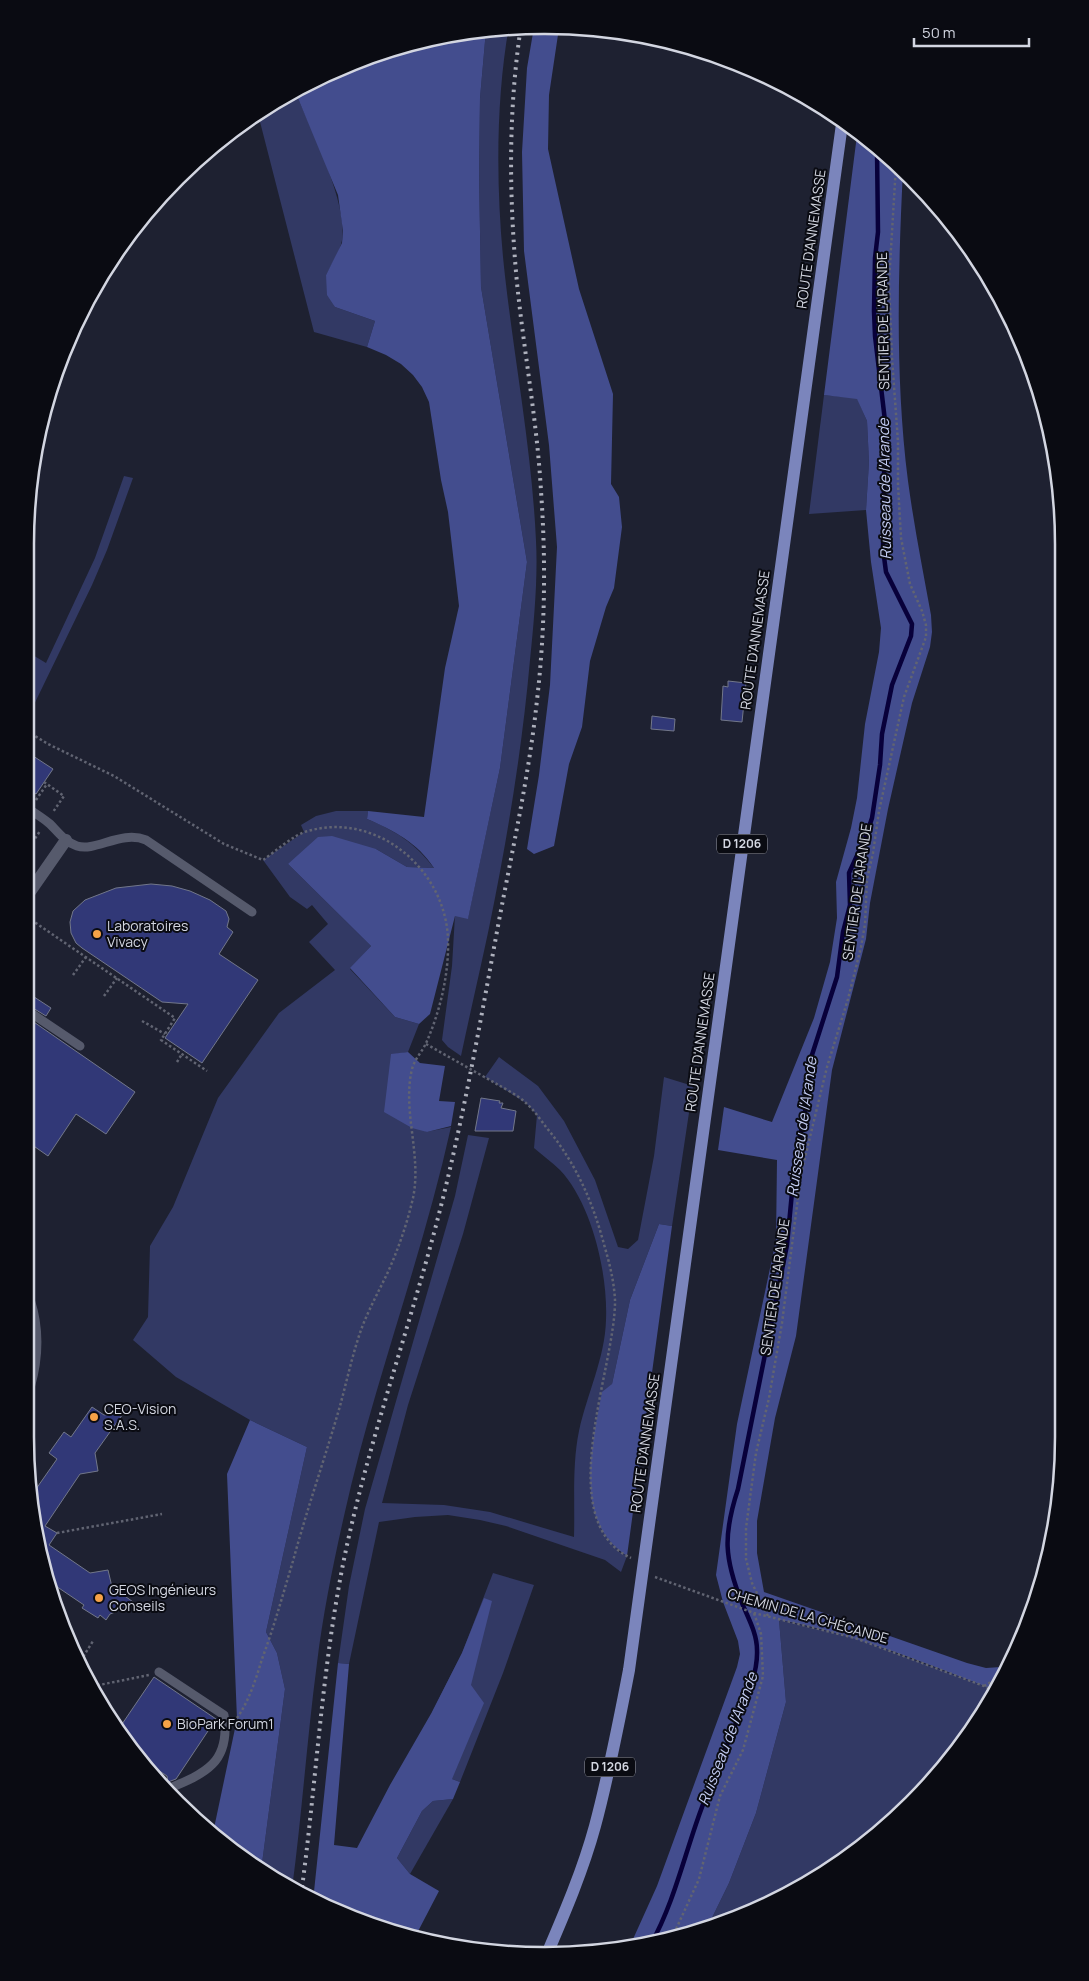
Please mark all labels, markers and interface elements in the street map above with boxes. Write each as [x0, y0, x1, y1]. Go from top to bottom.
scale bar [914, 15, 1029, 47]
text: 50 m [922, 22, 956, 43]
street label: ROUTE D'ANNEMASSE [791, 168, 830, 310]
street label: SENTIER DE L'ARANDE [872, 252, 893, 390]
water label: Ruisseau de l'Arande [873, 417, 896, 560]
street label: ROUTE D'ANNEMASSE [735, 569, 774, 711]
street label: SENTIER DE L'ARANDE [837, 822, 876, 962]
road number: D 1206 [717, 834, 767, 854]
place label: Laboratoires Vivacy [107, 916, 188, 951]
marker: Laboratoires Vivacy [91, 928, 103, 940]
street label: ROUTE D'ANNEMASSE [680, 971, 719, 1113]
water label: Ruisseau de l'Arande [781, 1054, 822, 1198]
street label: SENTIER DE L'ARANDE [755, 1217, 794, 1357]
street label: ROUTE D'ANNEMASSE [625, 1372, 664, 1514]
place label: CEO-Vision S.A.S. [104, 1399, 176, 1434]
marker: CEO-Vision S.A.S. [88, 1411, 100, 1423]
place label: GEOS Ingénieurs Conseils [109, 1580, 216, 1615]
street label: CHEMIN DE LA CHÉCANDE [725, 1583, 891, 1648]
marker: GEOS Ingénieurs Conseils [93, 1592, 105, 1604]
water label: Ruisseau de l'Arande [692, 1668, 763, 1808]
place label: BioPark Forum1 [177, 1714, 274, 1733]
marker: BioPark Forum1 [161, 1718, 173, 1730]
road number: D 1206 [585, 1758, 635, 1776]

